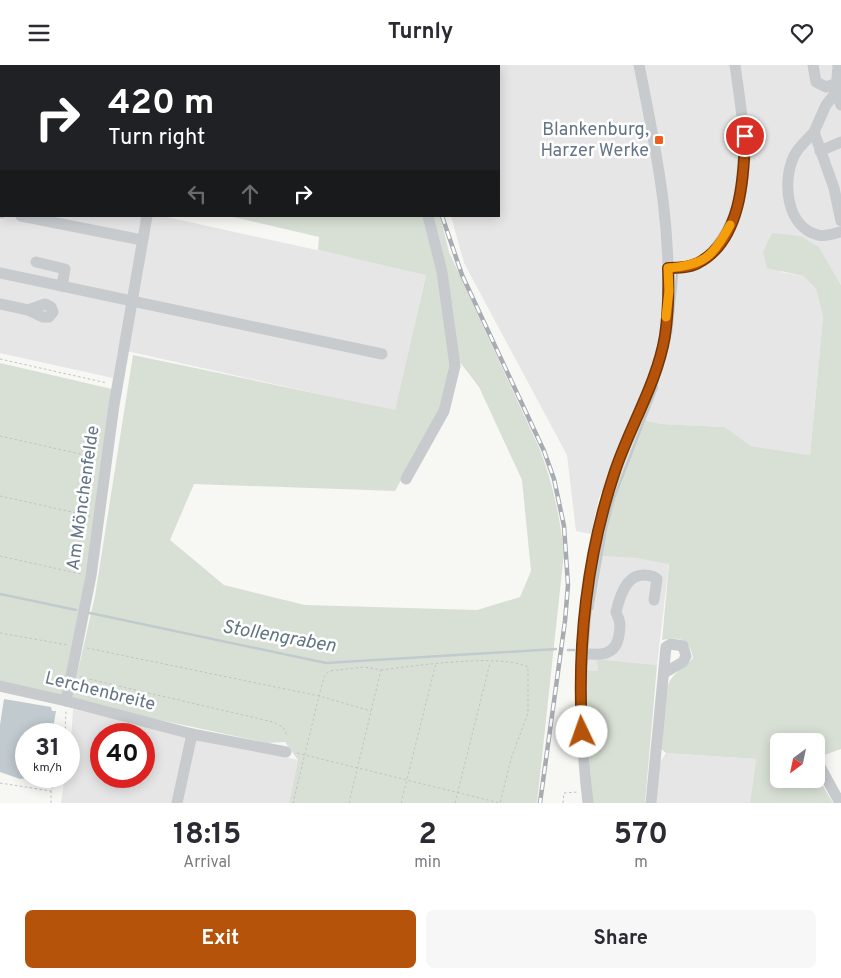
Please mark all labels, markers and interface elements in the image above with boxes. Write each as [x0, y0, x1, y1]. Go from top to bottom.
icon: menu [25, 19, 53, 47]
text: Turnly [388, 19, 453, 46]
icon: heart [788, 19, 816, 47]
text: 420 m [108, 82, 214, 126]
icon: right [25, 85, 90, 150]
pin [724, 115, 766, 157]
place label: Blankenburg, Harzer Werke [541, 119, 649, 163]
icon: arrive [731, 122, 759, 150]
text: Turn right [108, 125, 205, 152]
marker: Blankenburg, Harzer Werke [653, 134, 665, 146]
icon: left [183, 180, 211, 208]
icon: ahead [236, 180, 264, 208]
icon: right [289, 180, 317, 208]
street label: Am Mönchenfelde [62, 424, 106, 572]
water label: Stollengraben [220, 615, 338, 659]
street label: Lerchenbreite [42, 667, 158, 717]
position arrow [555, 705, 607, 757]
speed limit sign: 40 [90, 723, 155, 788]
text: 31 [35, 733, 60, 765]
north arrow [770, 733, 825, 787]
map controls [770, 733, 825, 788]
text: km/h [33, 760, 62, 776]
text: 18:15 [173, 817, 241, 854]
text: 2 [418, 817, 437, 854]
text: 570 [614, 817, 668, 854]
text: Arrival [183, 853, 231, 873]
text: min [414, 853, 441, 873]
text: m [634, 853, 648, 873]
button: Exit [25, 910, 416, 968]
button: Share [426, 910, 816, 968]

